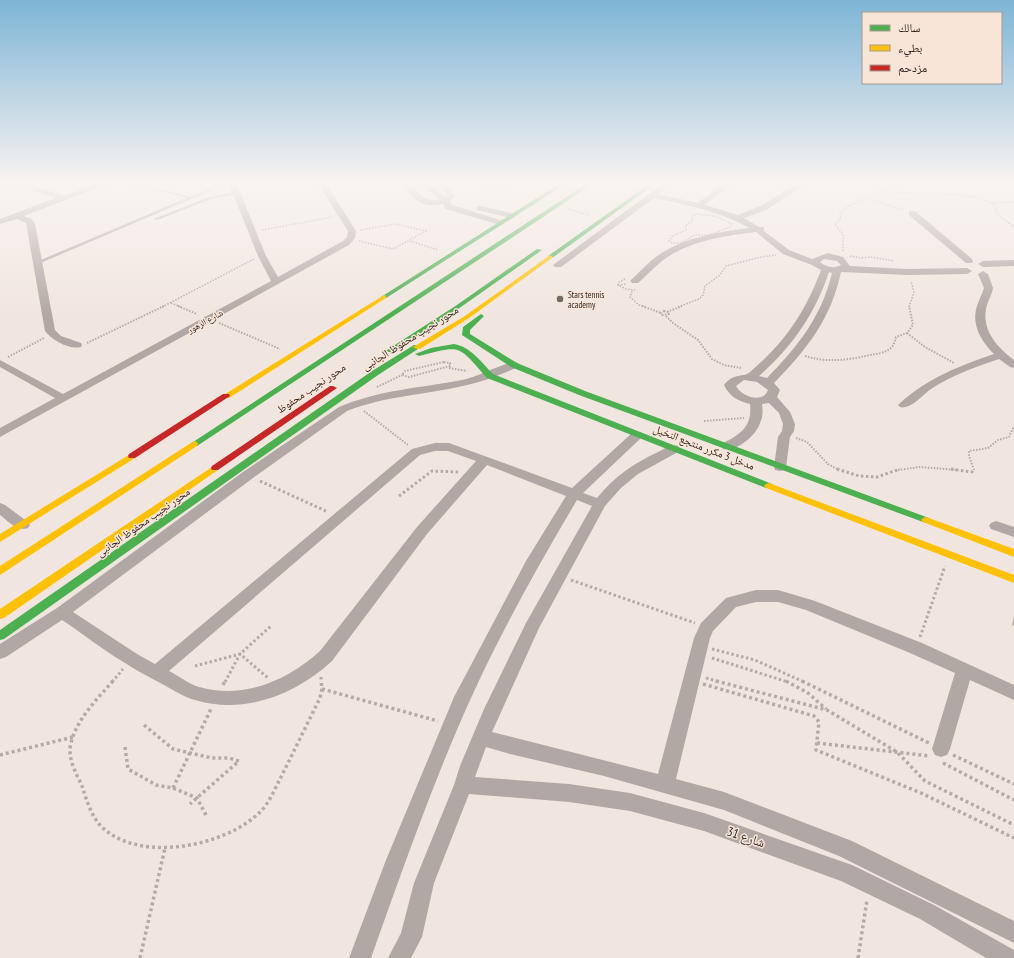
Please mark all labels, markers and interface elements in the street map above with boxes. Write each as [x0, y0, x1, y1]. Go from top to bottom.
legend [862, 12, 1002, 84]
text: سالك [898, 20, 920, 35]
text: بطيء [898, 40, 922, 58]
text: مزدحم [898, 60, 927, 76]
place label: Stars tennis academy [568, 289, 604, 310]
marker: Stars tennis academy [555, 294, 565, 304]
street label: محور نجيب محفوظ الجانبى [359, 303, 461, 373]
street label: شارع الزهور [184, 307, 225, 337]
street label: محور نجيب محفوظ [274, 360, 348, 416]
street label: مدخل 3 مكرر منتجع النخيل [651, 421, 757, 473]
street label: محور نجيب محفوظ الجانبى [93, 484, 193, 560]
street label: شارع 31 [724, 823, 767, 852]

